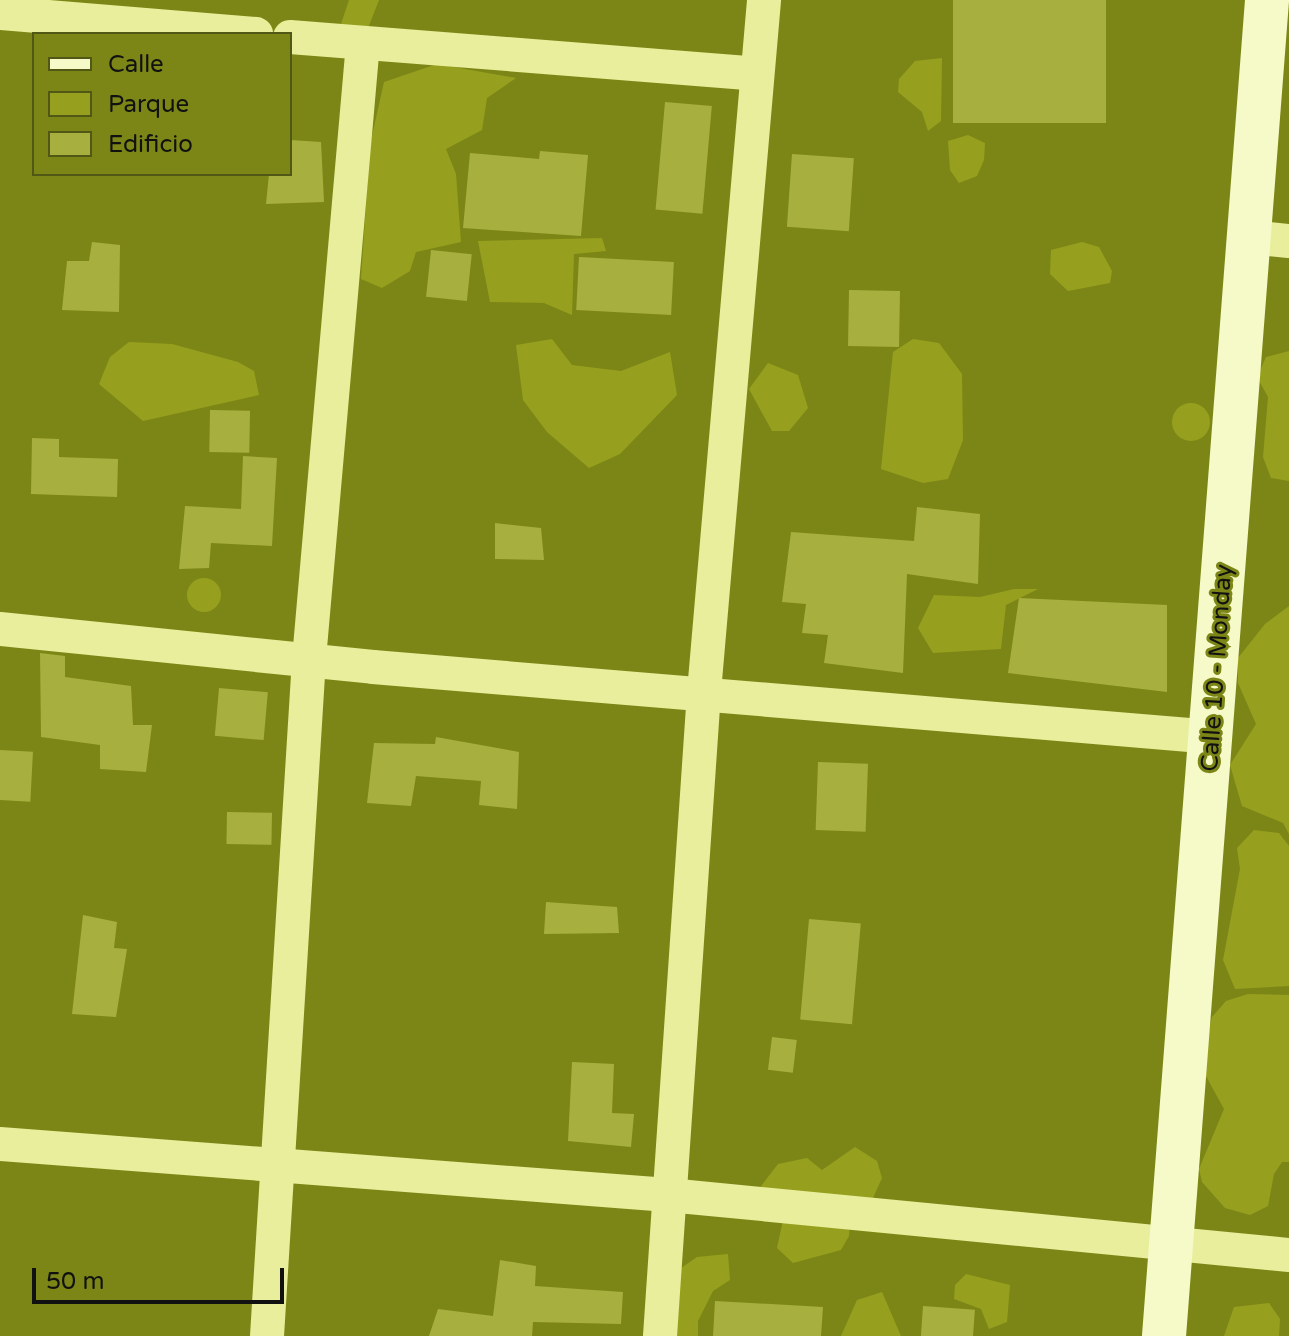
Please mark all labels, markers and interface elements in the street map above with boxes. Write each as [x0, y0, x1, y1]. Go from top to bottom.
legend [32, 32, 292, 176]
text: Calle [108, 50, 164, 79]
text: Parque [108, 90, 189, 119]
text: Edificio [108, 130, 193, 159]
street label: Calle 10 - Monday [1195, 563, 1239, 773]
scale bar [36, 1252, 288, 1302]
text: 50 m [46, 1267, 104, 1296]

